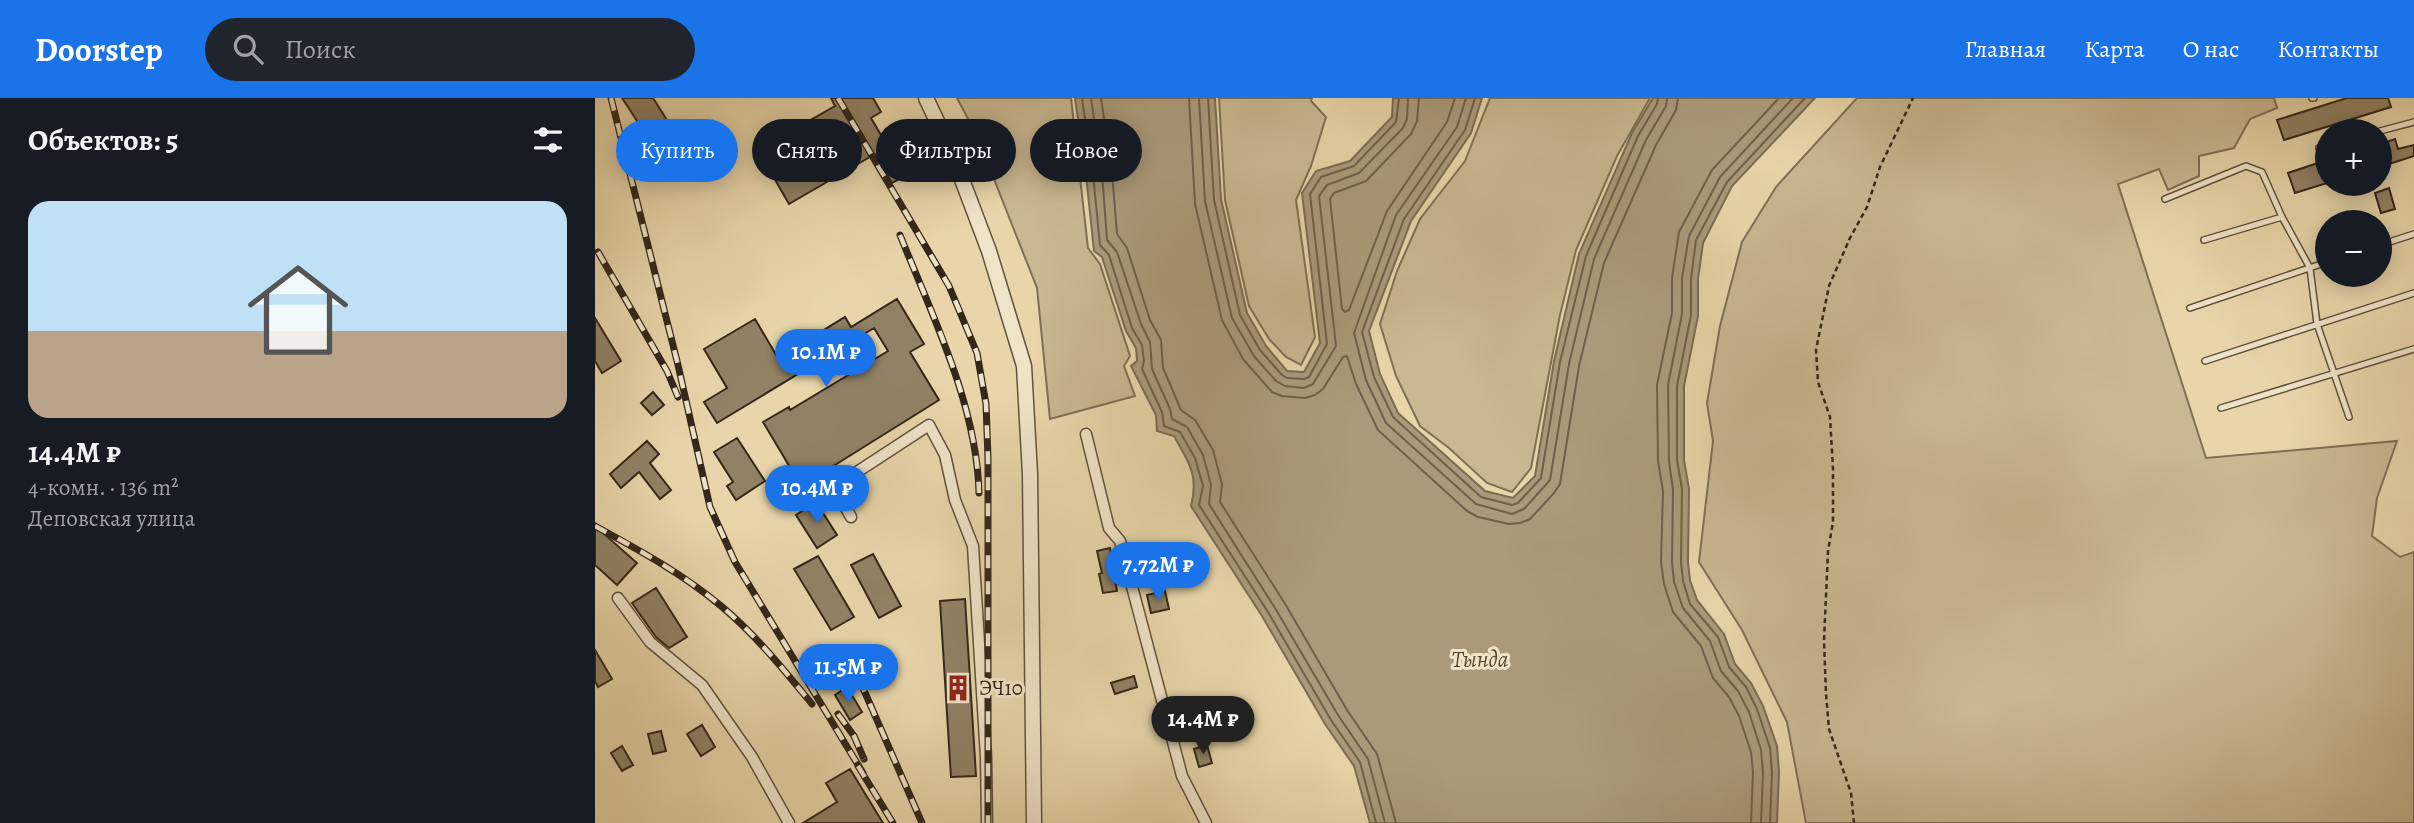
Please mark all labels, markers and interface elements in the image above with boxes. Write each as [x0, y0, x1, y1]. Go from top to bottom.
search box [205, 18, 695, 81]
text: Doorstep [35, 27, 163, 72]
icon: search [229, 30, 267, 68]
text: Поиск [285, 32, 356, 67]
text: Главная [1965, 33, 2046, 65]
text: Карта [2084, 33, 2145, 65]
text: О нас [2183, 33, 2239, 65]
text: Контакты [2277, 33, 2379, 65]
chip: Купить [616, 119, 738, 182]
chip: Снять [752, 119, 862, 182]
chip: Фильтры [876, 119, 1016, 182]
chip: Новое [1030, 119, 1142, 182]
map controls [2315, 119, 2392, 287]
button: + [2315, 119, 2392, 196]
text: Объектов: 5 [28, 120, 178, 160]
icon: filters [529, 121, 567, 159]
button: − [2315, 210, 2392, 287]
icon: home [235, 247, 361, 373]
pin: 10.1M ₽ [761, 330, 891, 389]
text: 10.1M ₽ [791, 336, 861, 367]
text: 14.4M ₽ [28, 432, 121, 472]
pin: 10.4M ₽ [752, 466, 882, 525]
text: 4-комн. · 136 m² [28, 472, 179, 503]
text: 10.4M ₽ [781, 472, 853, 503]
text: Деповская улица [28, 503, 195, 534]
pin: 7.72M ₽ [1093, 542, 1223, 602]
text: 7.72M ₽ [1122, 549, 1194, 580]
pin: 11.5M ₽ [783, 644, 913, 704]
water label: Тында [1452, 644, 1509, 675]
text: 11.5M ₽ [814, 651, 882, 682]
building icon: ЭЧ10 [943, 673, 973, 703]
place label: ЭЧ10 [979, 674, 1023, 702]
pin: 14.4M ₽ [1138, 696, 1268, 756]
text: 14.4M ₽ [1167, 703, 1239, 734]

